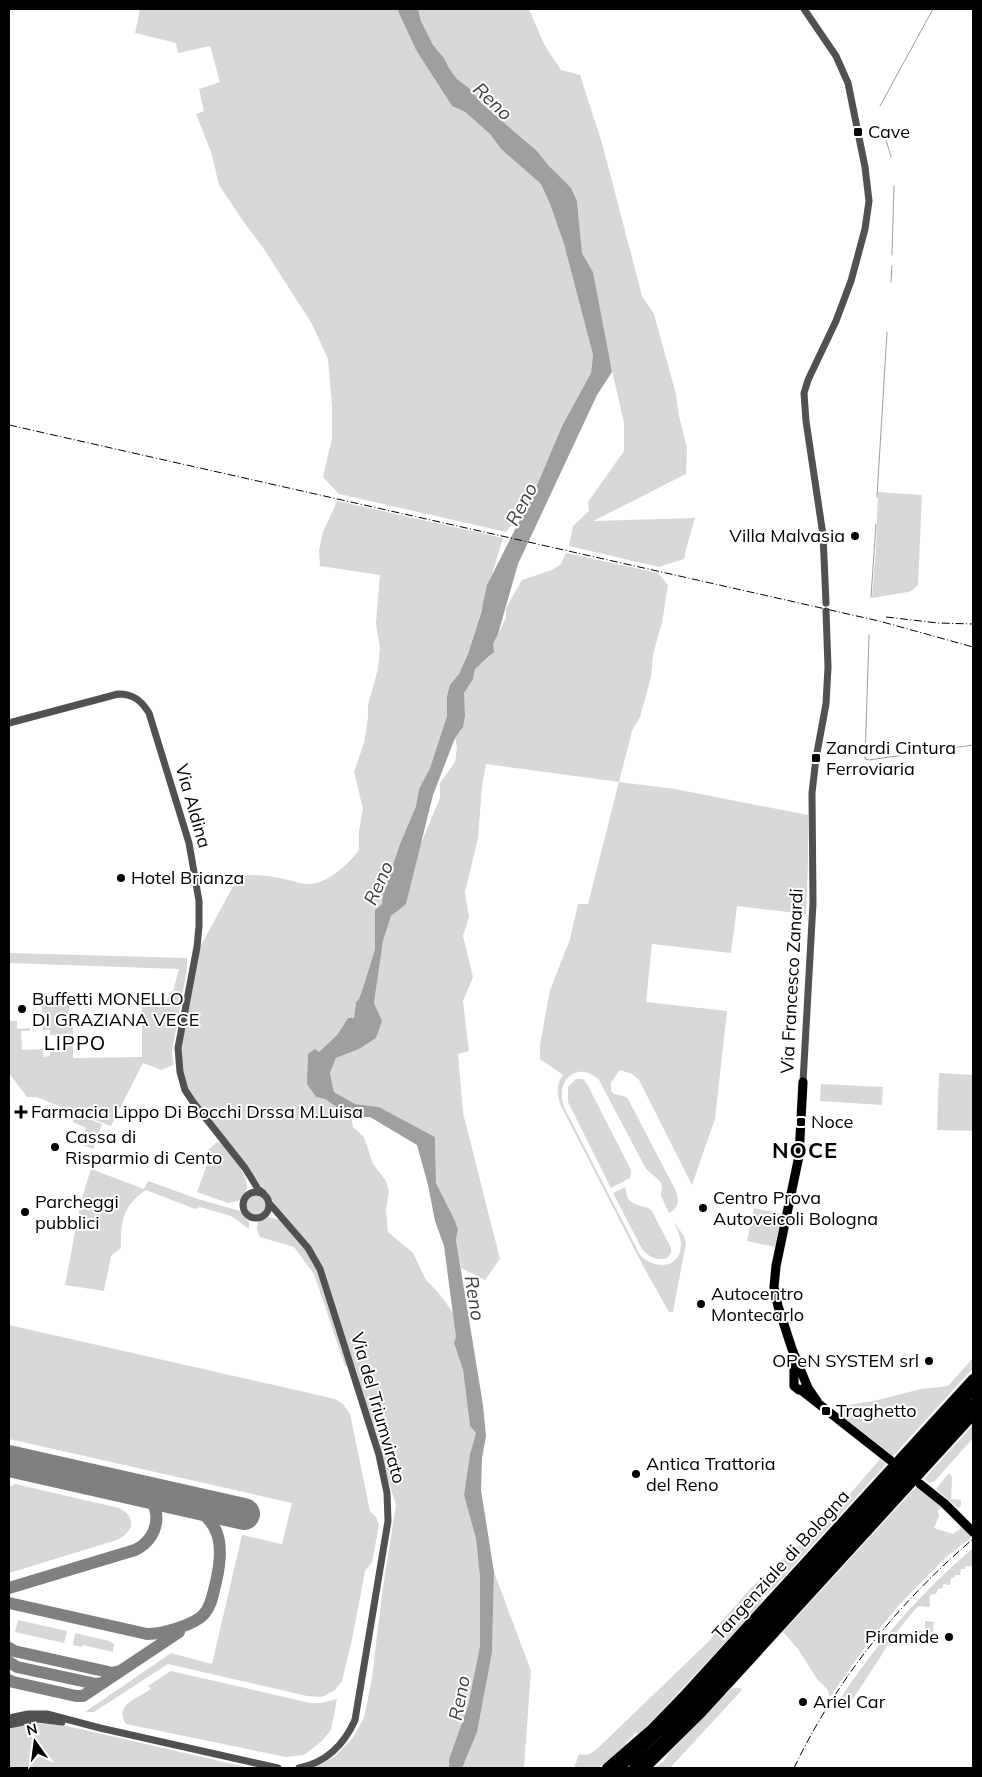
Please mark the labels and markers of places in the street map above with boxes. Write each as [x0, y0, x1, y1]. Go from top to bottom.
place label: Cave [868, 120, 910, 143]
marker: Cave [852, 126, 864, 138]
place label: Villa Malvasia [729, 524, 845, 547]
marker: Villa Malvasia [849, 530, 861, 542]
place label: Zanardi Cintura Ferroviaria [826, 736, 956, 780]
marker: Zanardi Cintura Ferroviaria [810, 752, 822, 764]
place label: Hotel Brianza [131, 866, 244, 889]
marker: Hotel Brianza [115, 872, 127, 884]
place label: Buffetti MONELLO DI GRAZIANA VECE [32, 987, 199, 1031]
marker: Buffetti MONELLO DI GRAZIANA VECE [16, 1003, 28, 1015]
place label: Farmacia Lippo Di Bocchi Drssa M.Luisa [31, 1100, 363, 1123]
marker: Farmacia Lippo Di Bocchi Drssa M.Luisa [15, 1106, 27, 1118]
place label: Noce [811, 1110, 853, 1133]
marker: Noce [795, 1116, 807, 1128]
place label: Cassa di Risparmio di Cento [65, 1125, 222, 1169]
marker: Cassa di Risparmio di Cento [49, 1141, 61, 1153]
place label: Centro Prova Autoveicoli Bologna [713, 1186, 878, 1230]
place label: Parcheggi pubblici [35, 1190, 119, 1234]
marker: Centro Prova Autoveicoli Bologna [697, 1202, 709, 1214]
marker: Parcheggi pubblici [19, 1206, 31, 1218]
place label: Autocentro Montecarlo [711, 1282, 804, 1326]
marker: Autocentro Montecarlo [695, 1298, 707, 1310]
place label: OPeN SYSTEM srl [772, 1349, 919, 1372]
marker: OPeN SYSTEM srl [923, 1355, 935, 1367]
place label: Traghetto [836, 1399, 916, 1422]
marker: Traghetto [820, 1405, 832, 1417]
place label: Antica Trattoria del Reno [646, 1452, 776, 1496]
marker: Antica Trattoria del Reno [630, 1468, 642, 1480]
place label: Piramide [865, 1625, 939, 1648]
marker: Piramide [943, 1631, 955, 1643]
place label: Ariel Car [813, 1690, 886, 1713]
marker: Ariel Car [797, 1696, 809, 1708]

